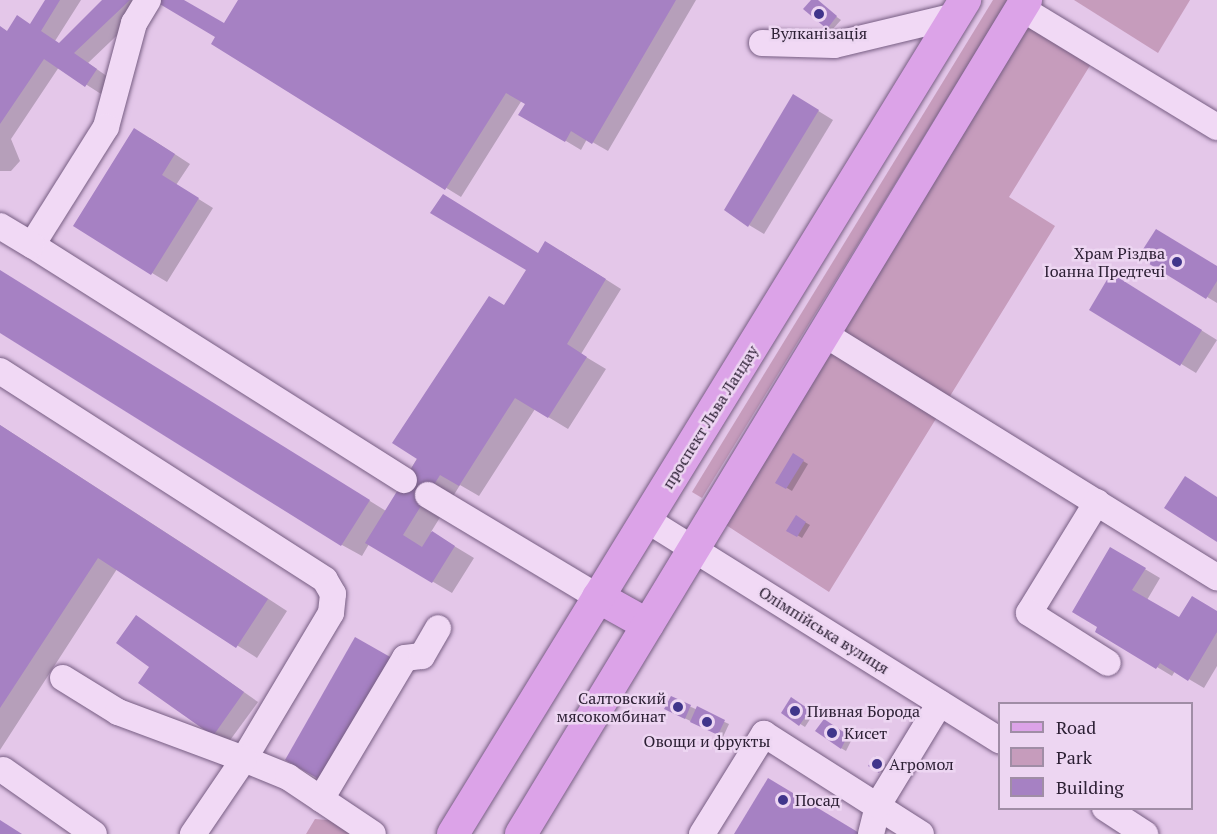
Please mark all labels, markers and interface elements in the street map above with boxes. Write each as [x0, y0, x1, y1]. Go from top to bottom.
marker: Вулканізація [812, 7, 826, 21]
place label: Вулканізація [771, 23, 867, 43]
place label: Храм Різдва Іоанна Предтечі [1044, 243, 1165, 281]
marker: Храм Різдва Іоанна Предтечі [1170, 255, 1184, 269]
street label: проспект Льва Ландау [658, 342, 762, 492]
street label: Олімпійська вулиця [755, 582, 893, 678]
place label: Салтовский мясокомбинат [556, 688, 666, 726]
marker: Салтовский мясокомбинат [671, 700, 685, 714]
place label: Пивная Борода [807, 701, 920, 721]
legend [998, 702, 1193, 810]
marker: Пивная Борода [788, 704, 802, 718]
marker: Овощи и фрукты [700, 715, 714, 729]
text: Road [1056, 715, 1096, 739]
place label: Кисет [844, 723, 887, 743]
marker: Кисет [825, 726, 839, 740]
place label: Овощи и фрукты [644, 731, 770, 751]
text: Park [1056, 745, 1092, 769]
place label: Агромол [889, 754, 954, 774]
marker: Агромол [870, 757, 884, 771]
text: Building [1056, 775, 1124, 799]
place label: Посад [795, 790, 840, 810]
marker: Посад [776, 793, 790, 807]

